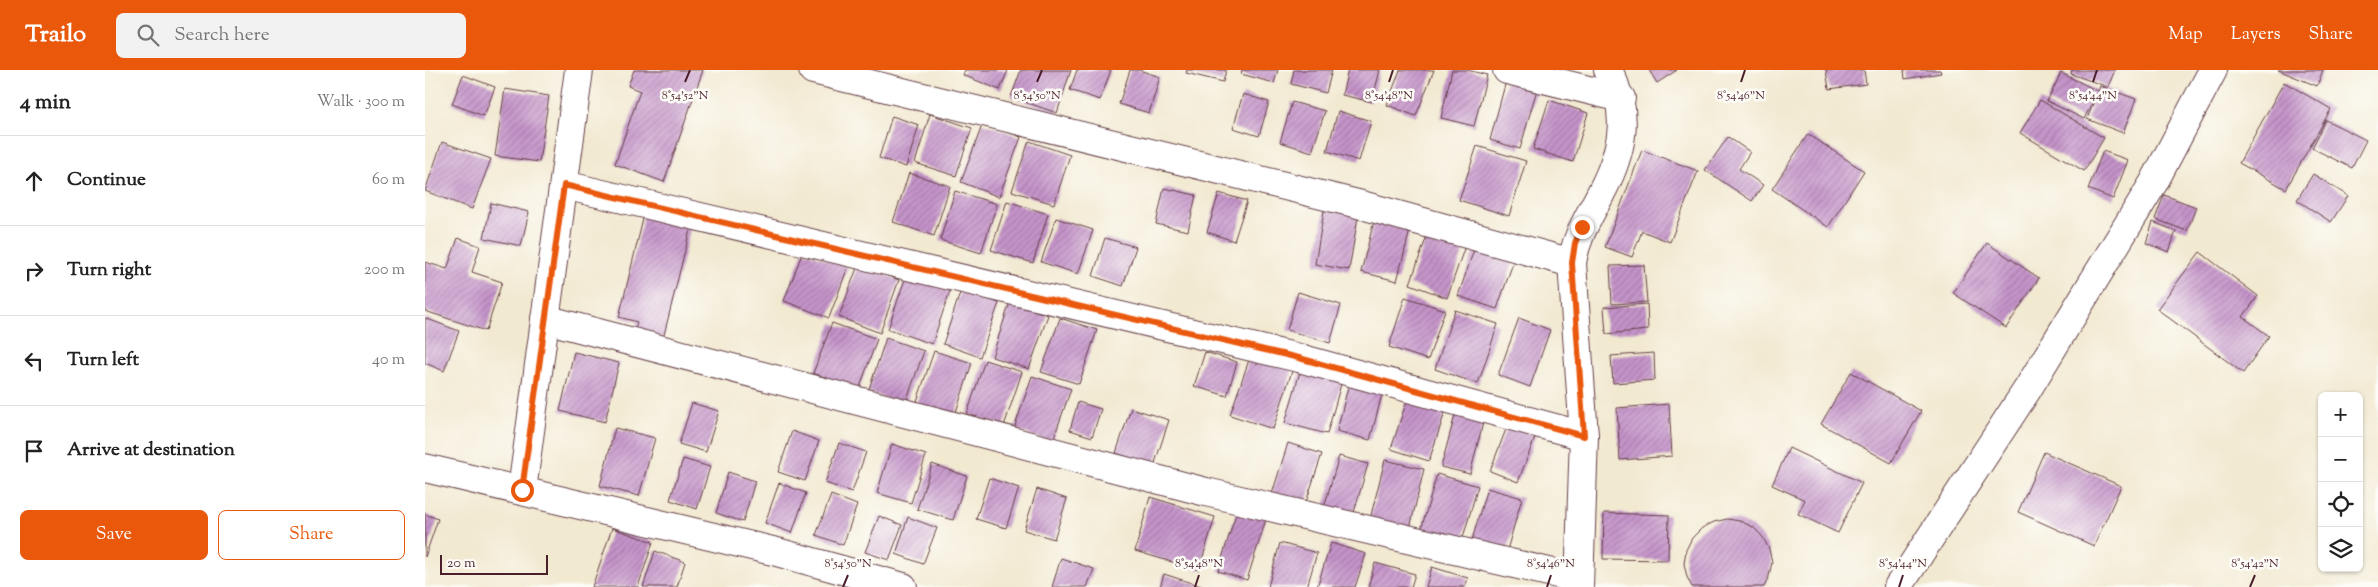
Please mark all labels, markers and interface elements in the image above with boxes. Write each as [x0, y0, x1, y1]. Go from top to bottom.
search box [116, 13, 466, 58]
text: Trailo [25, 18, 86, 52]
icon: search [134, 21, 162, 49]
text: Search here [174, 22, 270, 49]
text: Map [2168, 22, 2203, 48]
text: Layers [2231, 22, 2281, 48]
text: Share [2309, 22, 2353, 48]
text: 8°54'52"N [662, 87, 709, 105]
text: 8°54'50"N [1013, 87, 1061, 105]
text: 8°54'48"N [1365, 87, 1413, 105]
text: 8°54'46"N [1717, 87, 1765, 105]
text: 8°54'44"N [2069, 87, 2117, 105]
text: 4 min [20, 88, 71, 118]
text: Walk · 300 m [317, 91, 405, 114]
icon: ahead [20, 167, 48, 195]
text: Continue [67, 167, 146, 194]
text: 60 m [372, 169, 405, 192]
route end [1571, 216, 1594, 239]
icon: right [20, 257, 48, 285]
text: Turn right [67, 257, 151, 284]
text: 200 m [364, 259, 405, 282]
icon: left [20, 347, 48, 375]
text: Turn left [67, 347, 139, 374]
text: 40 m [372, 349, 405, 372]
map controls [2318, 392, 2363, 572]
button: + [2318, 392, 2363, 437]
icon: arrive [20, 437, 48, 465]
text: Arrive at destination [67, 437, 235, 464]
button: − [2318, 437, 2363, 482]
route start [511, 479, 534, 502]
button: locate [2318, 482, 2363, 527]
button: Save [20, 510, 208, 560]
button: Share [218, 510, 405, 560]
button: layers [2318, 527, 2363, 572]
scale bar [440, 552, 547, 575]
text: 20 m [447, 554, 476, 574]
text: 8°54'50"N [824, 555, 872, 573]
text: 8°54'48"N [1175, 555, 1223, 573]
text: 8°54'46"N [1527, 555, 1575, 573]
text: 8°54'44"N [1879, 555, 1927, 573]
text: 8°54'42"N [2231, 555, 2279, 573]

